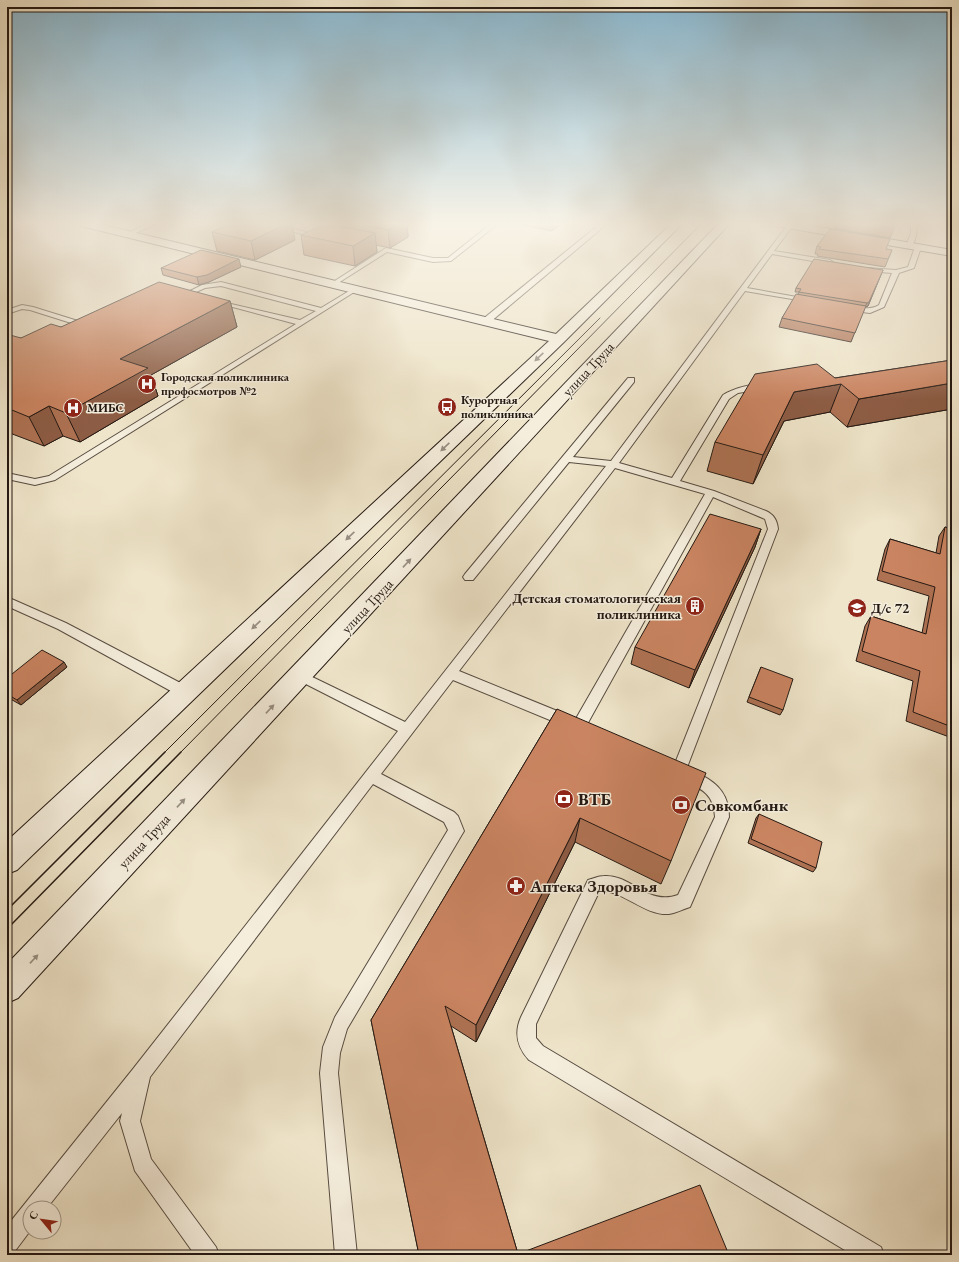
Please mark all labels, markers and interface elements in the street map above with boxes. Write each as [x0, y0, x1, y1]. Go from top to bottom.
street label: улица Труда [558, 338, 618, 400]
one-way arrow [534, 353, 544, 362]
place label: Городская поликлиника профосмотров №2 [161, 369, 290, 399]
hospital icon: Городская поликлиника профосмотров №2 [136, 373, 158, 395]
place label: Курортная поликлиника [461, 392, 534, 422]
bus stop icon: Курортная поликлиника [436, 396, 458, 418]
hospital icon: МИБС [62, 397, 84, 419]
place label: МИБС [87, 400, 124, 416]
one-way arrow [440, 442, 450, 451]
one-way arrow [345, 531, 355, 541]
one-way arrow [402, 558, 412, 568]
street label: улица Труда [337, 575, 397, 637]
place label: Детская стоматологическая поликлиника [512, 589, 682, 623]
building icon: Детская стоматологическая поликлиника [684, 595, 706, 617]
school or university icon: Д/с 72 [846, 597, 868, 619]
place label: Д/с 72 [871, 599, 910, 617]
one-way arrow [251, 620, 261, 630]
one-way arrow [265, 704, 275, 714]
bank icon: ВТБ [553, 788, 575, 810]
place label: ВТБ [578, 788, 611, 810]
bank icon: Совкомбанк [670, 794, 692, 816]
place label: Совкомбанк [695, 794, 789, 816]
one-way arrow [176, 798, 186, 808]
street label: улица Труда [114, 810, 174, 872]
pharmacy icon: Аптека Здоровья [505, 875, 527, 897]
place label: Аптека Здоровья [529, 875, 657, 897]
one-way arrow [29, 954, 39, 964]
north arrow [22, 1200, 62, 1240]
text: С [25, 1208, 41, 1222]

